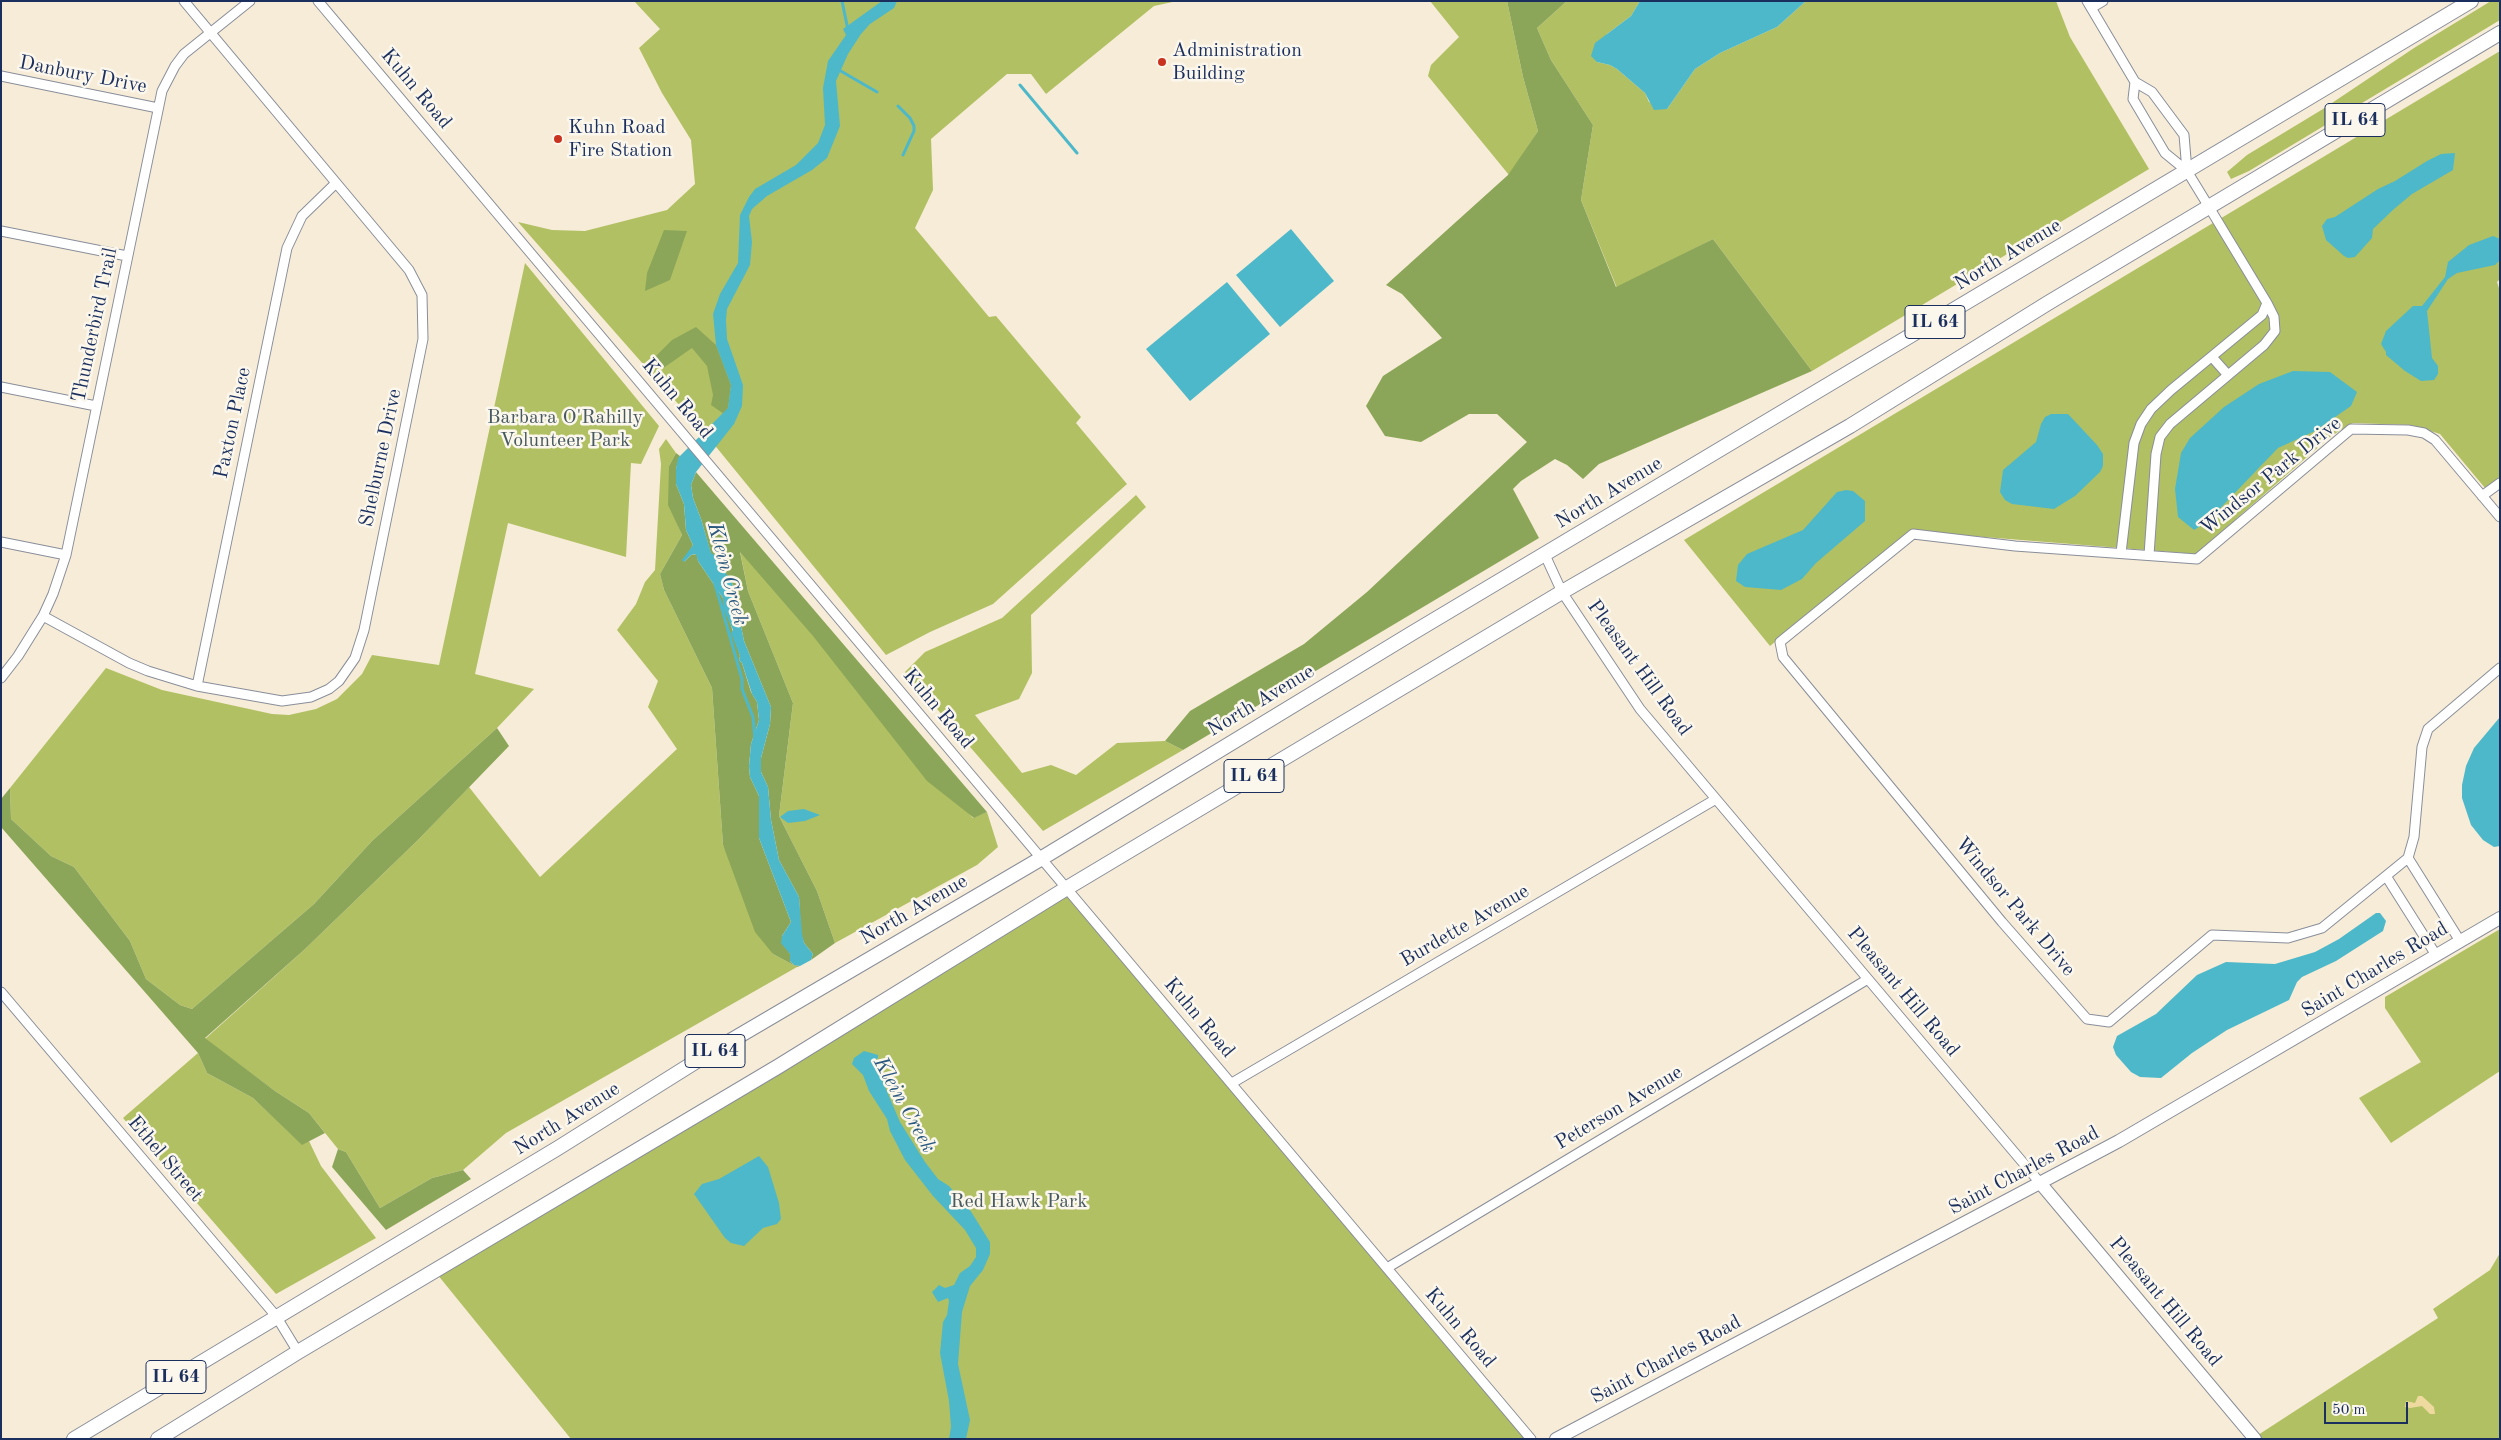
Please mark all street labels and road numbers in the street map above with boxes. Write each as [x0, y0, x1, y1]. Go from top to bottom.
street label: Kuhn Road [375, 44, 457, 134]
street label: Danbury Drive [17, 51, 149, 99]
road number: IL 64 [2325, 104, 2385, 136]
street label: North Avenue [1950, 214, 2066, 296]
street label: Thunderbird Trail [67, 245, 123, 405]
road number: IL 64 [1905, 306, 1965, 338]
street label: Kuhn Road [636, 354, 718, 444]
street label: Paxton Place [210, 365, 256, 481]
street label: Shelburne Drive [355, 387, 407, 529]
street label: Windsor Park Drive [2196, 412, 2346, 540]
street label: North Avenue [1551, 452, 1667, 534]
street label: Pleasant Hill Road [1582, 595, 1696, 741]
street label: North Avenue [1203, 660, 1319, 742]
street label: Kuhn Road [897, 664, 979, 754]
road number: IL 64 [1224, 759, 1284, 792]
street label: Windsor Park Drive [1950, 833, 2080, 981]
street label: North Avenue [856, 869, 972, 951]
street label: Burdette Avenue [1396, 879, 1534, 973]
street label: Saint Charles Road [2297, 917, 2453, 1023]
street label: Pleasant Hill Road [1842, 922, 1964, 1062]
street label: Kuhn Road [1158, 973, 1240, 1063]
road number: IL 64 [685, 1034, 745, 1068]
street label: Peterson Avenue [1551, 1060, 1687, 1156]
street label: North Avenue [510, 1077, 624, 1161]
street label: Ethel Street [122, 1111, 208, 1207]
street label: Saint Charles Road [1945, 1121, 2103, 1221]
street label: Pleasant Hill Road [2104, 1232, 2226, 1372]
street label: Kuhn Road [1419, 1283, 1501, 1373]
street label: Saint Charles Road [1587, 1310, 1745, 1410]
road number: IL 64 [146, 1360, 206, 1394]

